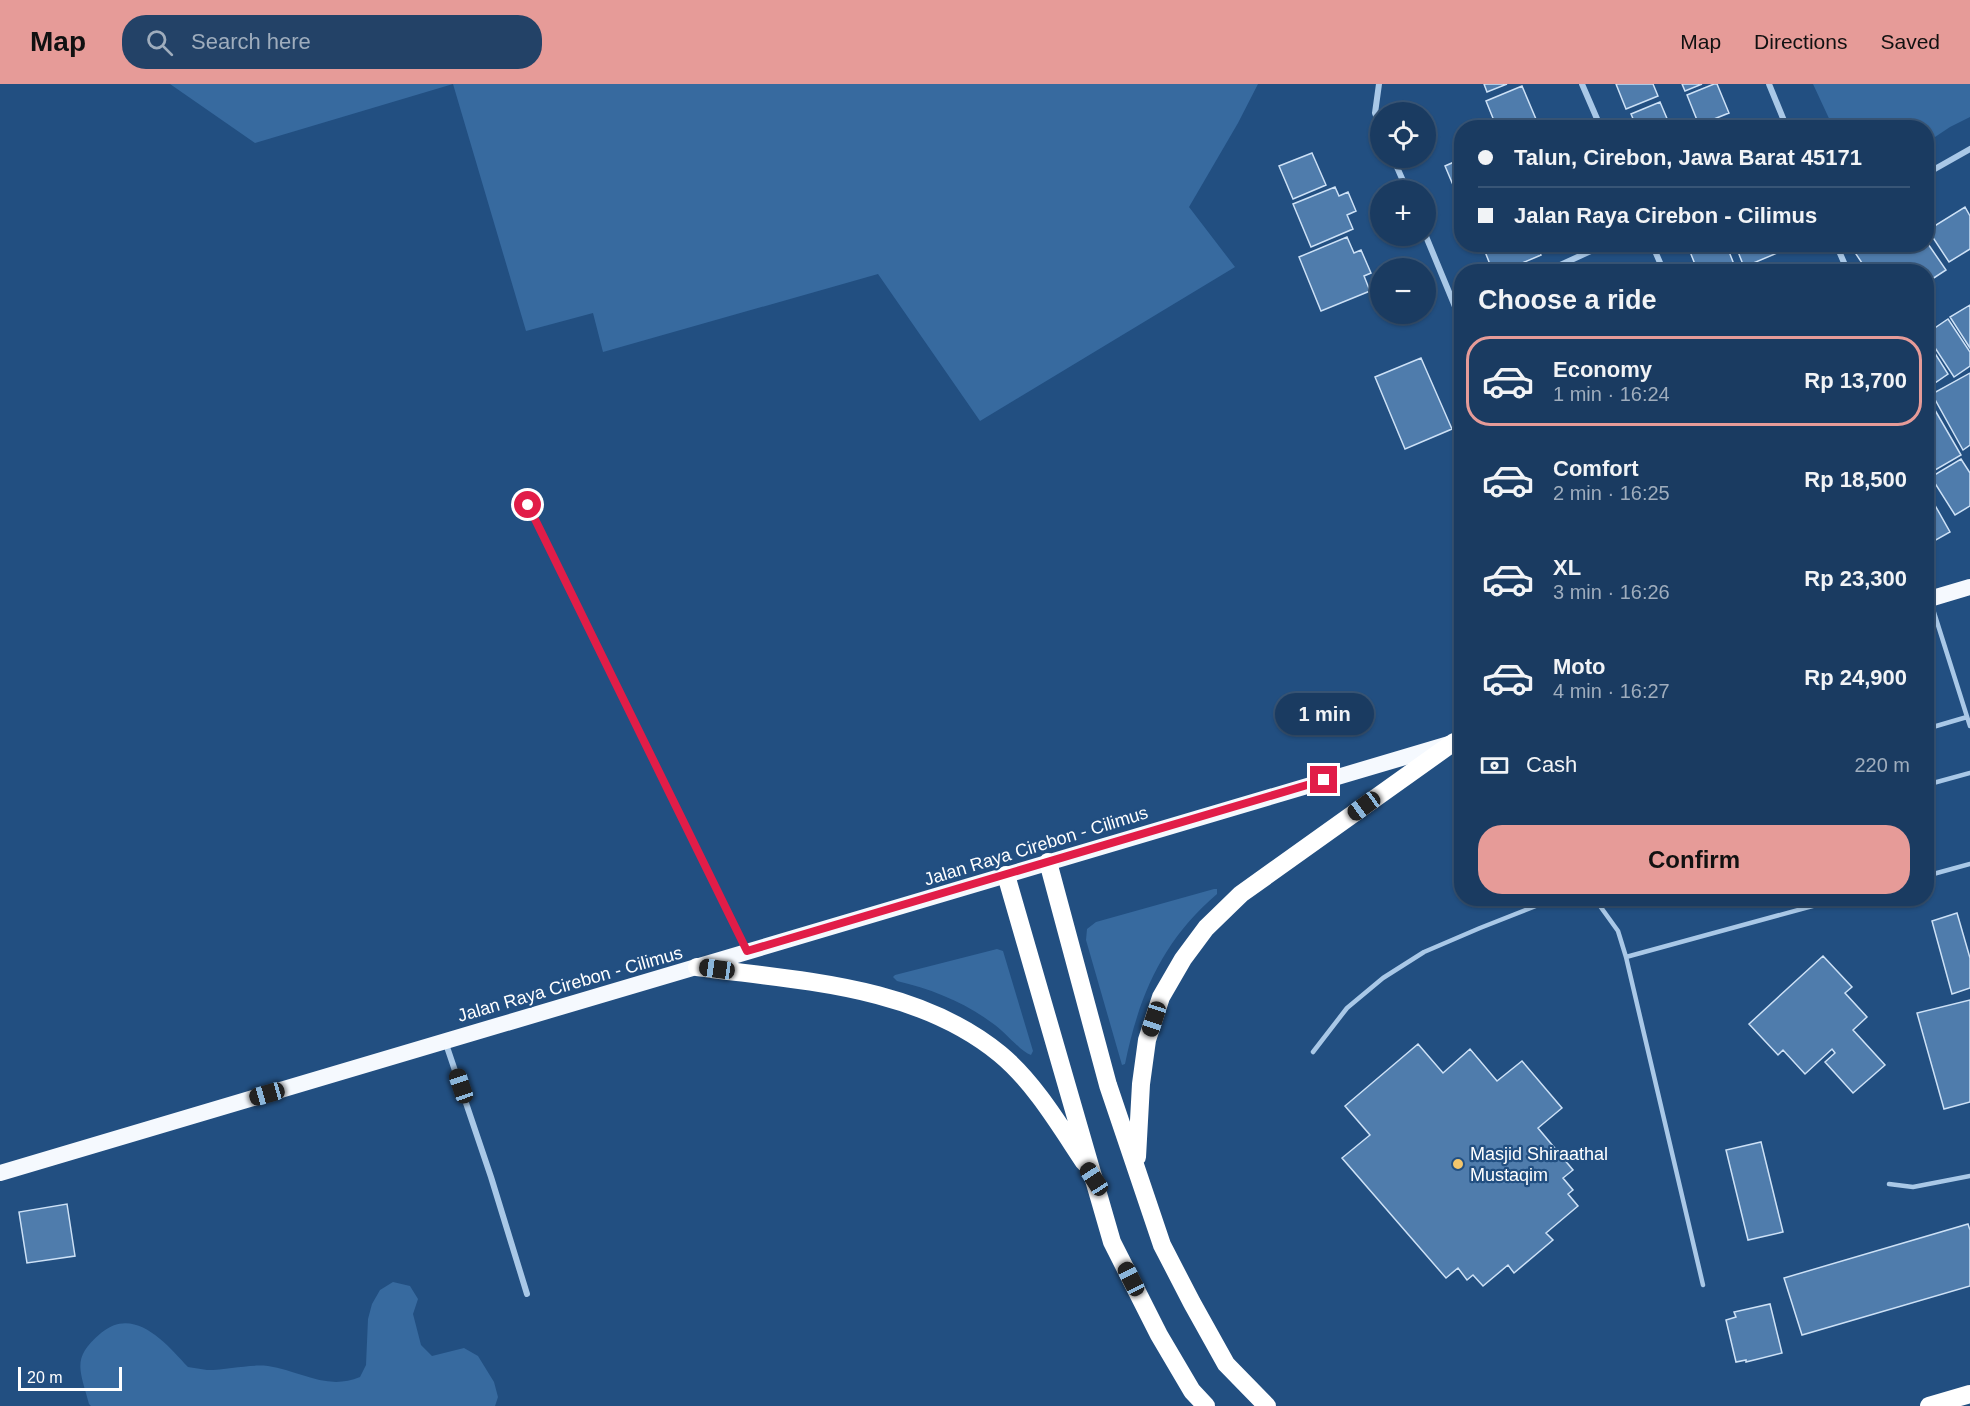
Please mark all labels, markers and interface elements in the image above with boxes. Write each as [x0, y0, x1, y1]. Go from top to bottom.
search box [122, 15, 542, 69]
text: Map [30, 26, 86, 57]
icon: search [143, 26, 176, 59]
text: Search here [191, 29, 311, 54]
text: Map [1680, 30, 1721, 53]
text: Directions [1754, 30, 1847, 53]
text: Saved [1880, 30, 1940, 53]
map controls [1370, 102, 1436, 324]
button: locate [1370, 102, 1436, 168]
text: Talun, Cirebon, Jawa Barat 45171 [1514, 145, 1862, 170]
button: + [1370, 180, 1436, 246]
text: Jalan Raya Cirebon - Cilimus [1514, 203, 1817, 228]
button: − [1370, 258, 1436, 324]
text: Choose a ride [1478, 285, 1657, 315]
icon: car [1481, 354, 1535, 408]
text: Economy [1553, 357, 1652, 382]
text: Rp 13,700 [1804, 368, 1907, 393]
text: 1 min · 16:24 [1553, 383, 1670, 405]
icon: car [1481, 453, 1535, 507]
text: Comfort [1553, 456, 1639, 481]
text: Rp 18,500 [1804, 467, 1907, 492]
text: 2 min · 16:25 [1553, 482, 1670, 504]
route start [514, 491, 541, 518]
icon: car [1481, 552, 1535, 606]
text: XL [1553, 555, 1581, 580]
text: Rp 23,300 [1804, 566, 1907, 591]
text: 3 min · 16:26 [1553, 581, 1670, 603]
icon: car [1481, 651, 1535, 705]
text: Moto [1553, 654, 1606, 679]
text: Rp 24,900 [1804, 665, 1907, 690]
text: 4 min · 16:27 [1553, 680, 1670, 702]
callout: 1 min [1274, 693, 1374, 735]
text: 1 min [1298, 703, 1351, 725]
icon: cash [1478, 749, 1511, 782]
text: Cash [1526, 752, 1577, 777]
text: 220 m [1854, 754, 1910, 776]
route end [1310, 766, 1337, 793]
car [1344, 788, 1384, 824]
street label: Jalan Raya Cirebon - Cilimus [922, 802, 1150, 890]
button: Confirm [1478, 825, 1910, 894]
street label: Jalan Raya Cirebon - Cilimus [455, 942, 685, 1026]
car [698, 958, 736, 980]
car [1140, 999, 1168, 1039]
car [447, 1066, 475, 1106]
car [247, 1080, 287, 1108]
place label: Masjid Shiraathal Mustaqim [1470, 1144, 1608, 1185]
marker: Masjid Shiraathal Mustaqim [1451, 1157, 1465, 1171]
car [1077, 1159, 1111, 1199]
car [1115, 1259, 1147, 1299]
scale bar [18, 1364, 122, 1392]
text: 20 m [27, 1369, 63, 1386]

